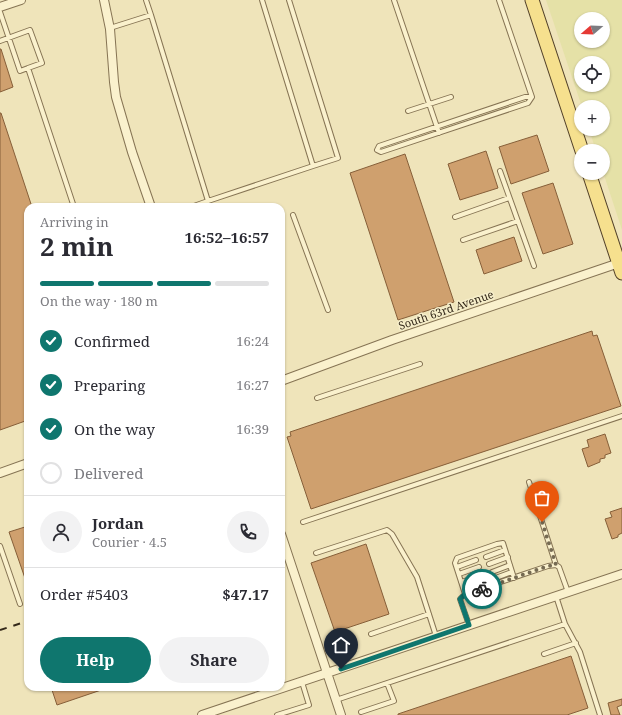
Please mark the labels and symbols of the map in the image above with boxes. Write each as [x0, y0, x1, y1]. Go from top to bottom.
north arrow [574, 12, 610, 48]
street label: South 63rd Avenue [396, 286, 495, 333]
pin [525, 481, 559, 522]
courier [462, 569, 502, 609]
pin [324, 628, 358, 669]

